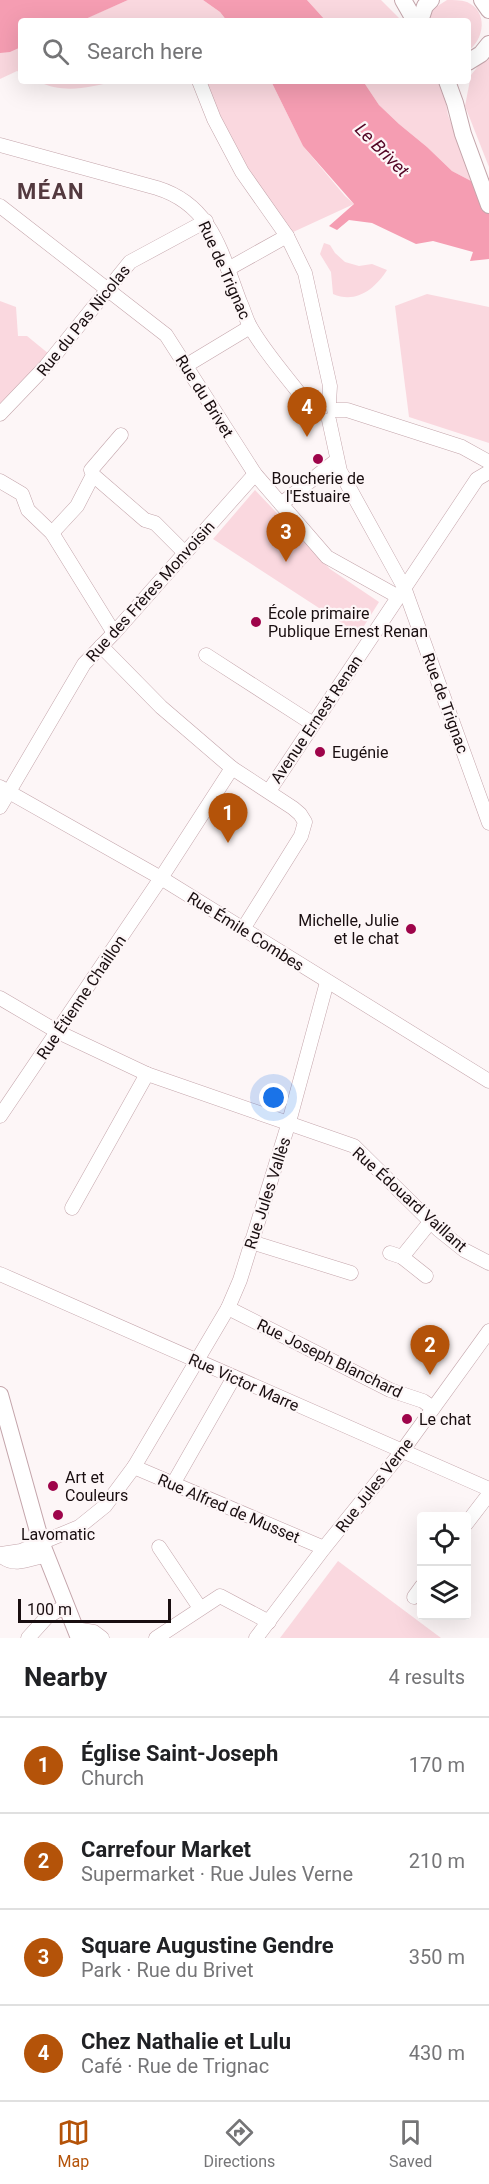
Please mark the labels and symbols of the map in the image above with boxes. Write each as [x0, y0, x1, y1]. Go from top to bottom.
water label: Le Brivet [351, 118, 414, 181]
district label: MÉAN [17, 179, 85, 204]
street label: Rue de Trignac [194, 218, 255, 322]
street label: Rue du Pas Nicolas [33, 261, 134, 380]
street label: Rue du Brivet [172, 352, 237, 441]
pin: 4 [288, 388, 326, 437]
marker: Boucherie de l'Estuaire [311, 452, 325, 466]
place label: Boucherie de l'Estuaire [272, 469, 364, 506]
pin: 3 [266, 512, 306, 562]
street label: Rue des Frères Monvoisin [82, 517, 219, 666]
place label: École primaire Publique Ernest Renan [268, 604, 428, 641]
marker: École primaire Publique Ernest Renan [249, 615, 263, 629]
street label: Rue de Trignac [419, 650, 472, 756]
street label: Avenue Ernest Renan [267, 652, 366, 787]
place label: Eugénie [332, 743, 388, 762]
marker: Eugénie [313, 745, 327, 759]
pin: 1 [208, 794, 248, 843]
street label: Rue Émile Combes [184, 888, 308, 975]
place label: Michelle, Julie et le chat [298, 911, 399, 948]
marker: Michelle, Julie et le chat [404, 922, 418, 936]
street label: Rue Étienne Chaillon [33, 932, 130, 1063]
your location [259, 1083, 288, 1112]
street label: Rue Jules Vallès [240, 1135, 295, 1251]
street label: Rue Édouard Vaillant [349, 1143, 471, 1256]
street label: Rue Joseph Blanchard [254, 1315, 405, 1402]
pin: 2 [410, 1326, 450, 1375]
street label: Rue Victor Marre [186, 1350, 302, 1415]
place label: Le chat [419, 1410, 471, 1429]
marker: Le chat [400, 1412, 414, 1426]
street label: Rue Jules Verne [332, 1434, 417, 1536]
place label: Art et Couleurs [65, 1468, 128, 1505]
street label: Rue Alfred de Musset [155, 1470, 303, 1547]
marker: Art et Couleurs [46, 1479, 60, 1493]
marker: Lavomatic [51, 1508, 65, 1522]
place label: Lavomatic [21, 1525, 95, 1544]
scale bar [18, 1596, 171, 1624]

